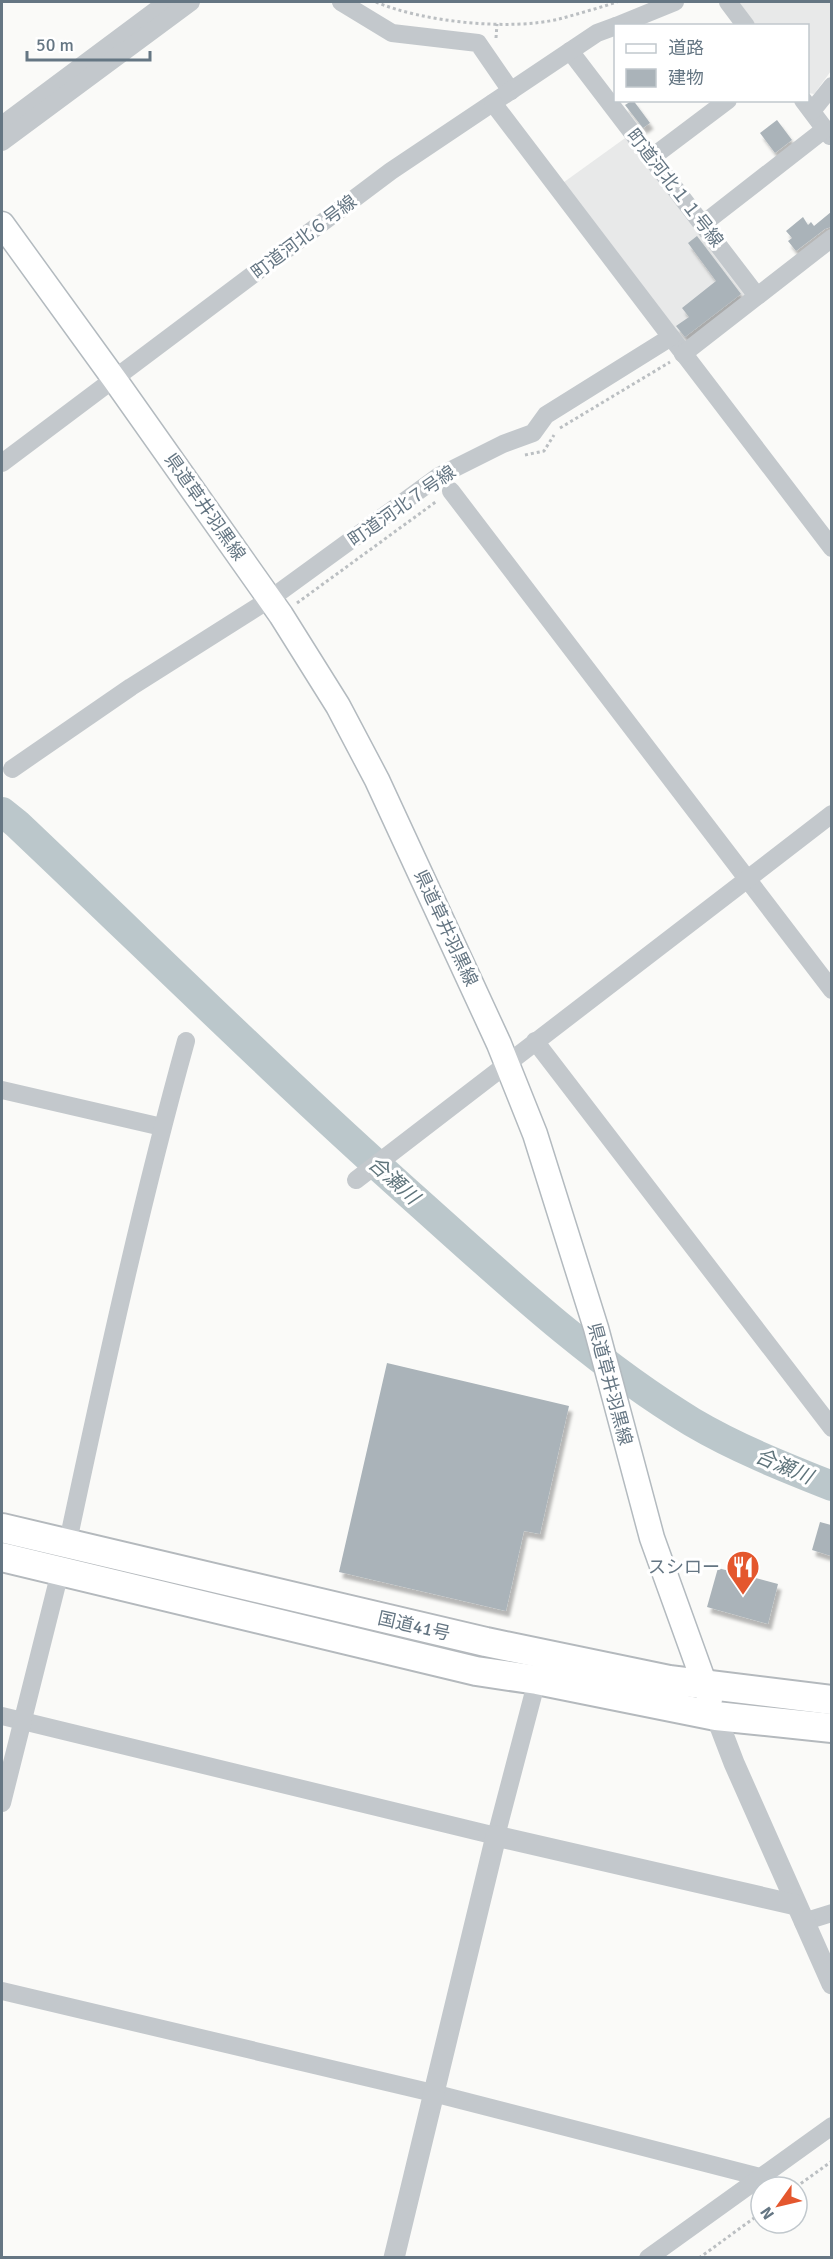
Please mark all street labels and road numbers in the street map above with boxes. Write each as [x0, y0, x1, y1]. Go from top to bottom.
street label: 町道河北１１号線 [622, 124, 728, 252]
street label: 町道河北６号線 [247, 190, 361, 284]
street label: 県道草井羽黒線 [160, 449, 250, 565]
street label: 町道河北７号線 [344, 461, 460, 551]
street label: 県道草井羽黒線 [409, 866, 483, 990]
street label: 県道草井羽黒線 [583, 1320, 637, 1448]
street label: 国道41号 [376, 1607, 452, 1645]

